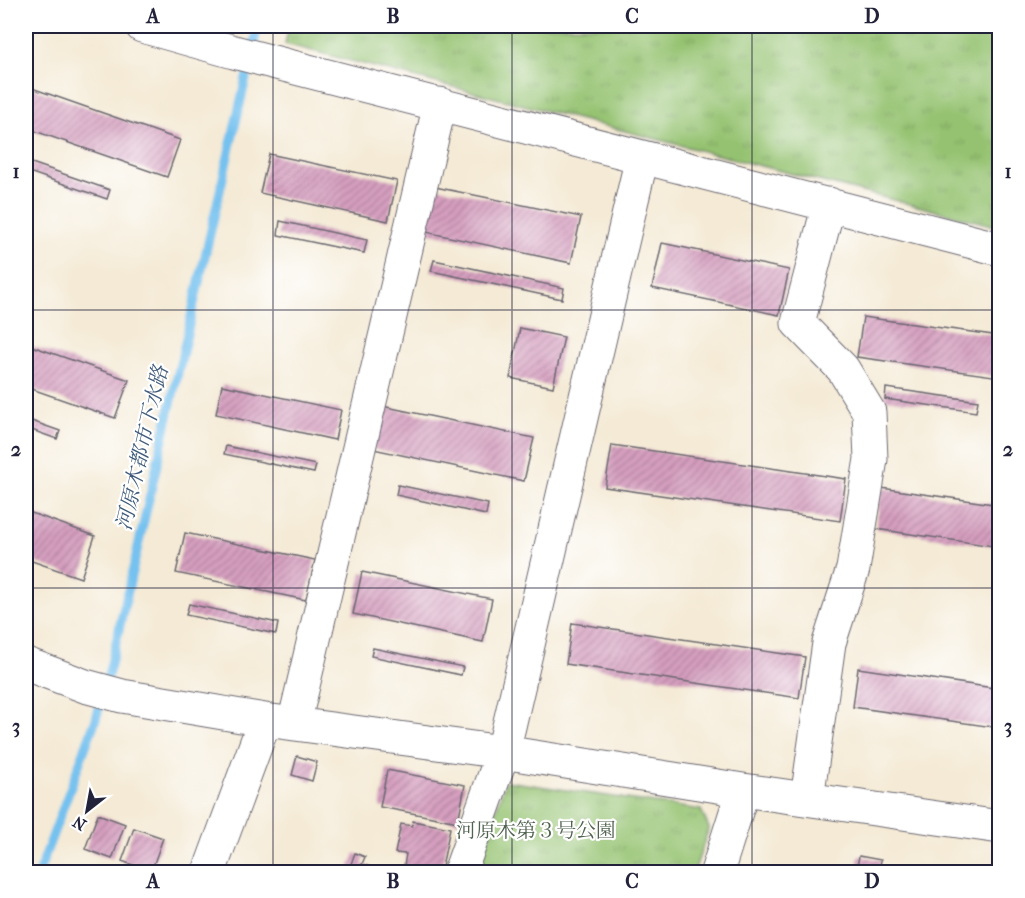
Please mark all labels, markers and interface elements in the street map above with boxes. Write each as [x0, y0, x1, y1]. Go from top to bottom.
text: A [145, 5, 161, 28]
text: B [386, 5, 400, 28]
text: C [625, 5, 639, 28]
text: D [864, 5, 880, 28]
text: 1 [12, 160, 20, 183]
text: 1 [1004, 160, 1012, 183]
water label: 河原木都市下水路 [111, 362, 173, 533]
text: 2 [11, 438, 21, 461]
text: 2 [1003, 438, 1013, 461]
text: 3 [12, 715, 20, 738]
text: 3 [1004, 715, 1012, 738]
north arrow [57, 781, 117, 841]
text: N [69, 812, 90, 835]
park label: 河原木第３号公園 [456, 819, 616, 842]
text: A [145, 870, 161, 893]
text: B [386, 870, 400, 893]
text: C [625, 870, 639, 893]
text: D [864, 870, 880, 893]

